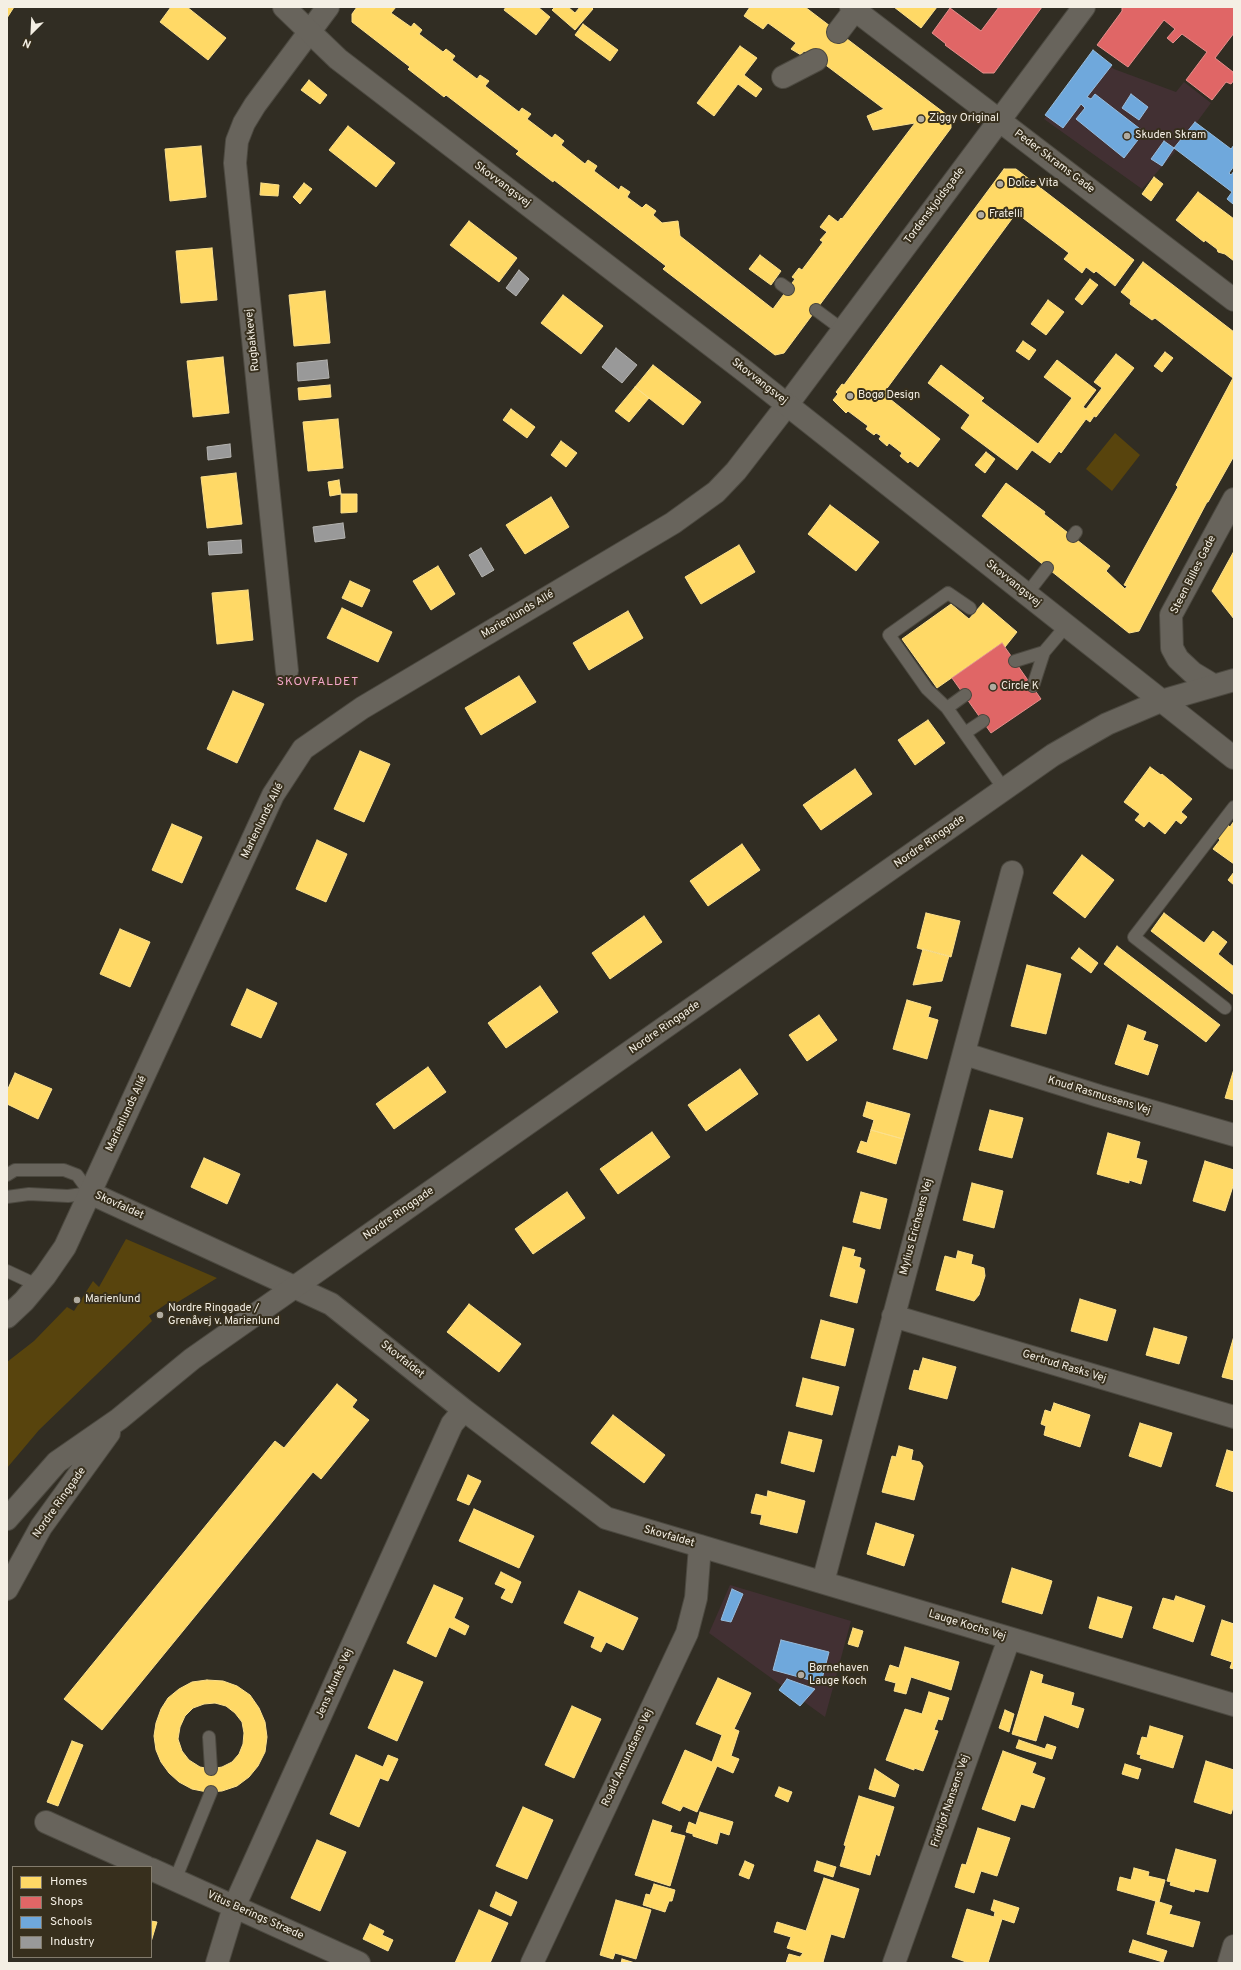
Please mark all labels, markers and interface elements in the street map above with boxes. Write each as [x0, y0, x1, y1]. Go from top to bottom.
north arrow [12, 12, 52, 52]
text: N [21, 35, 34, 51]
place label: Ziggy Original [929, 112, 999, 126]
marker: Ziggy Original [916, 114, 926, 124]
street label: Peder Skrams Gade [1011, 127, 1097, 197]
place label: Skuden Skram [1135, 129, 1206, 143]
marker: Skuden Skram [1122, 131, 1132, 141]
street label: Skovvangsvej [471, 159, 533, 211]
street label: Tordenskjoldsgade [902, 165, 968, 247]
place label: Dolce Vita [1008, 177, 1058, 191]
marker: Dolce Vita [995, 179, 1005, 189]
place label: Fratelli [989, 208, 1023, 222]
marker: Fratelli [976, 210, 986, 220]
street label: Rugbakkevej [243, 308, 263, 372]
street label: Skovvangsvej [728, 356, 790, 408]
place label: Bogø Design [858, 389, 920, 403]
marker: Bogø Design [845, 391, 855, 401]
street label: Steen Billes Gade [1169, 534, 1219, 616]
street label: Skovvangsvej [983, 558, 1043, 610]
street label: Marienlunds Allé [479, 588, 557, 642]
district label: SKOVFALDET [277, 676, 359, 690]
place label: Circle K [1001, 680, 1039, 694]
marker: Circle K [988, 682, 998, 692]
street label: Marienlunds Allé [239, 781, 287, 861]
street label: Nordre Ringgade [892, 813, 968, 871]
street label: Nordre Ringgade [627, 999, 703, 1057]
street label: Marienlunds Allé [104, 1074, 150, 1154]
street label: Knud Rasmussens Vej [1046, 1074, 1152, 1118]
street label: Mylius Erichsens Vej [898, 1177, 936, 1277]
street label: Nordre Ringgade [361, 1185, 437, 1243]
street label: Skovfaldet [92, 1189, 146, 1223]
place label: Marienlund [85, 1293, 140, 1307]
marker: Marienlund [72, 1295, 82, 1305]
place label: Nordre Ringgade / Grenåvej v. Marienlund [168, 1302, 280, 1328]
marker: Nordre Ringgade / Grenåvej v. Marienlund [155, 1310, 165, 1320]
street label: Skovfaldet [378, 1338, 426, 1382]
street label: Gertrud Rasks Vej [1020, 1348, 1108, 1386]
street label: Nordre Ringgade [31, 1465, 89, 1541]
street label: Skovfaldet [642, 1523, 696, 1551]
street label: Lauge Kochs Vej [927, 1608, 1007, 1644]
street label: Jens Munks Vej [314, 1647, 356, 1721]
place label: Børnehaven Lauge Koch [809, 1662, 869, 1688]
marker: Børnehaven Lauge Koch [796, 1670, 806, 1680]
street label: Roald Amundsens Vej [600, 1707, 656, 1809]
street label: Fridtjof Nansens Vej [929, 1753, 973, 1849]
legend [12, 1866, 152, 1958]
text: Homes [50, 1874, 87, 1890]
street label: Vitus Berings Stræde [205, 1889, 305, 1943]
text: Shops [50, 1894, 83, 1910]
text: Schools [50, 1914, 92, 1930]
text: Industry [50, 1934, 95, 1950]

